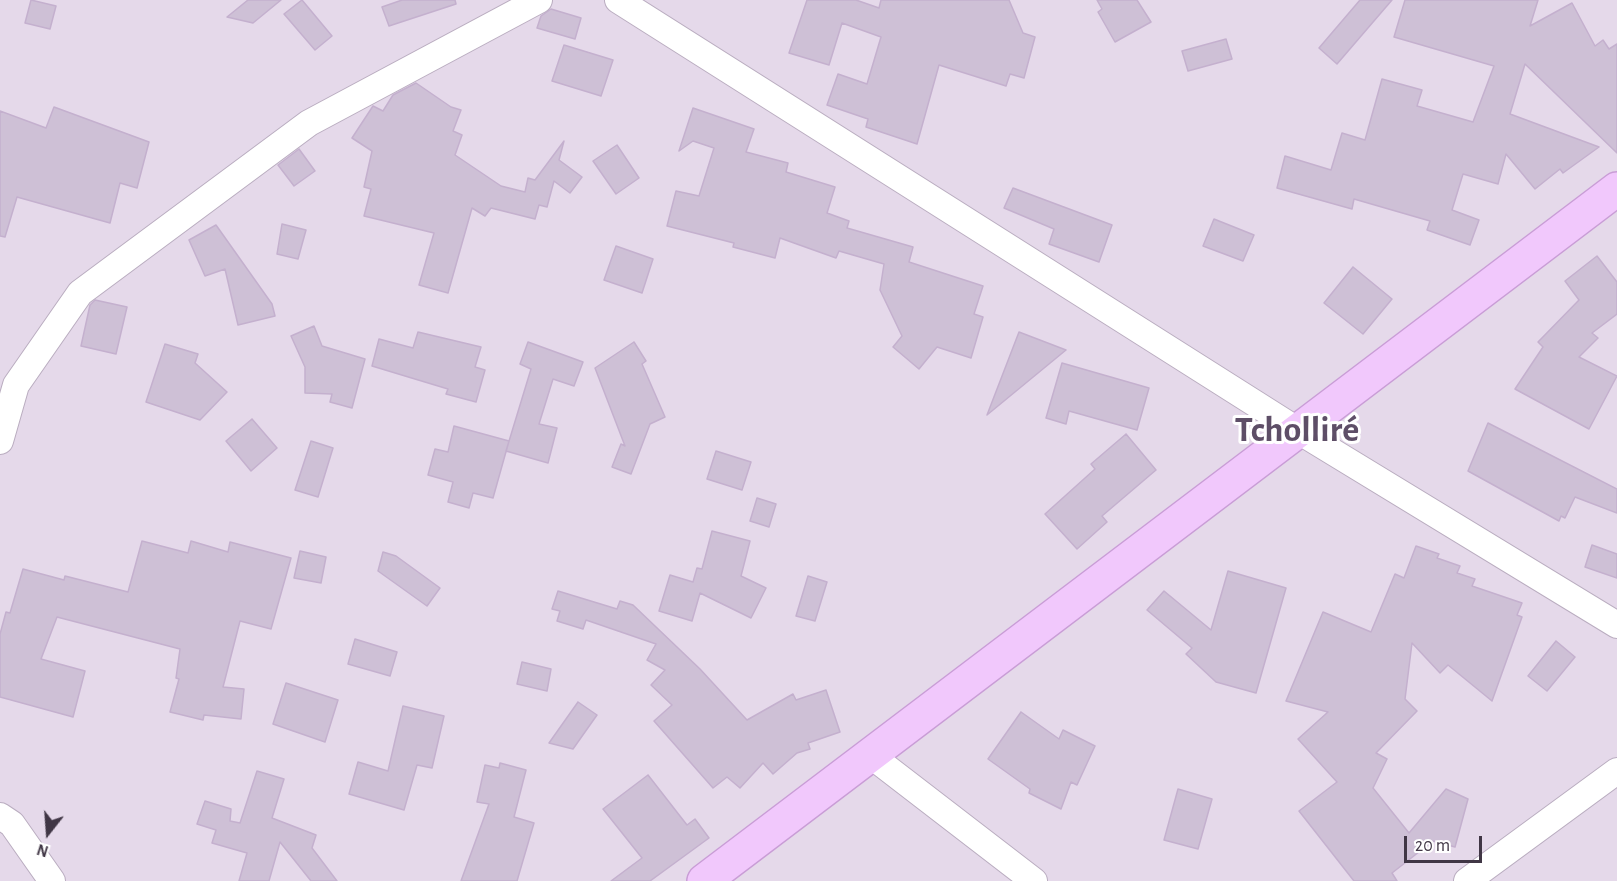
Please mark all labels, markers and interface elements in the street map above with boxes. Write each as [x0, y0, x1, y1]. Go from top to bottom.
district label: Tcholliré [1235, 408, 1359, 452]
north arrow [18, 803, 78, 863]
scale bar [1407, 824, 1485, 862]
text: 20 m [1415, 837, 1450, 855]
text: N [35, 841, 50, 859]

